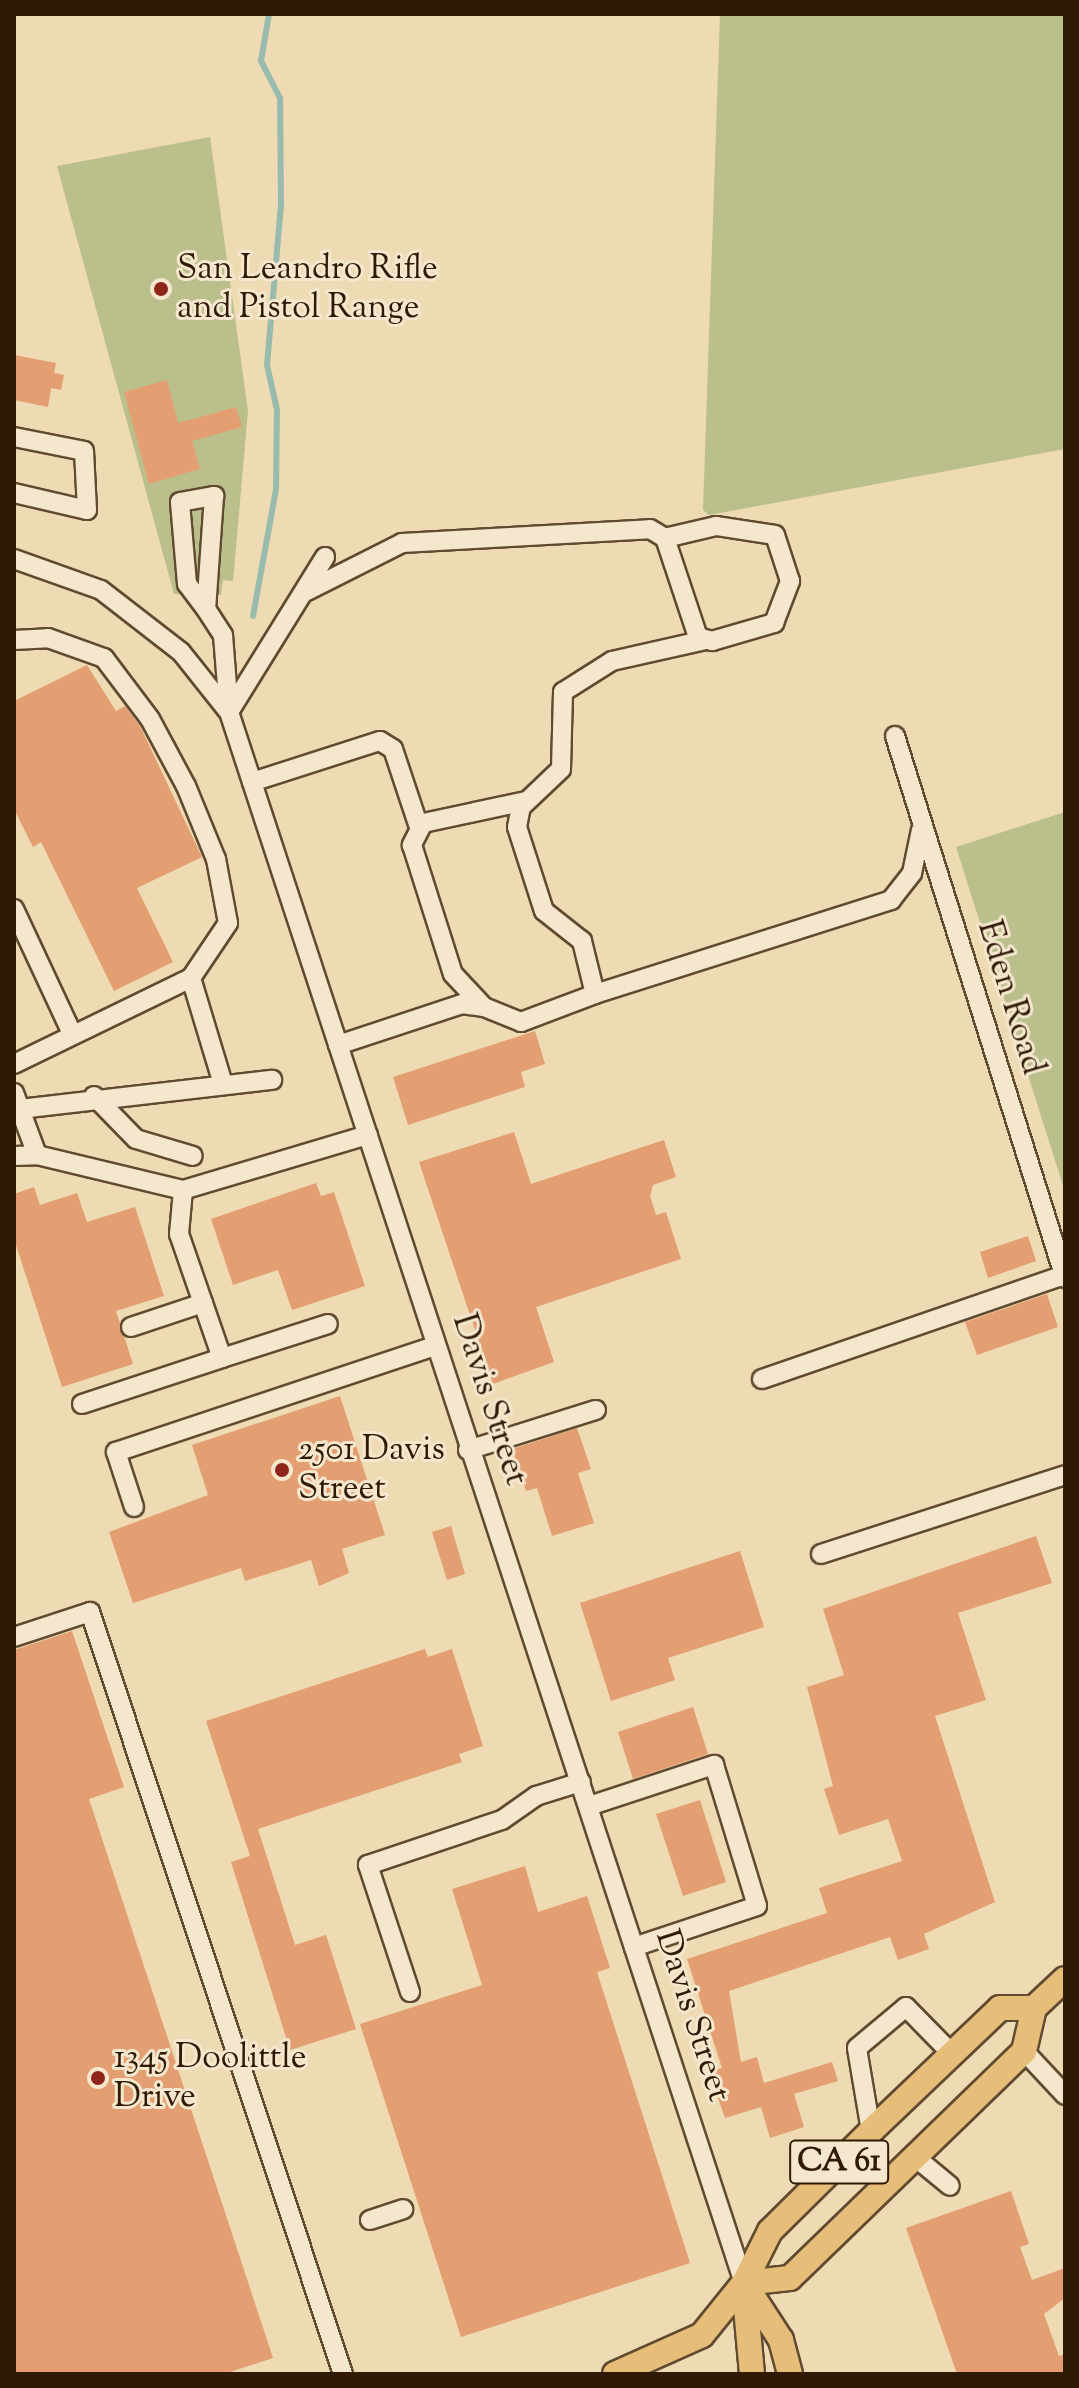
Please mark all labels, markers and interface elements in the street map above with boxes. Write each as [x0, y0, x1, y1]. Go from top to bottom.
place label: San Leandro Rifle and Pistol Range [177, 249, 438, 328]
marker: San Leandro Rifle and Pistol Range [152, 280, 170, 298]
street label: Eden Road [967, 916, 1053, 1080]
street label: Davis Street [442, 1309, 536, 1491]
place label: 2501 Davis Street [298, 1430, 445, 1510]
marker: 2501 Davis Street [273, 1461, 291, 1479]
street label: Davis Street [645, 1925, 739, 2107]
place label: 1345 Doolittle Drive [114, 2038, 306, 2118]
marker: 1345 Doolittle Drive [89, 2069, 107, 2087]
road number: CA 61 [789, 2134, 889, 2190]

